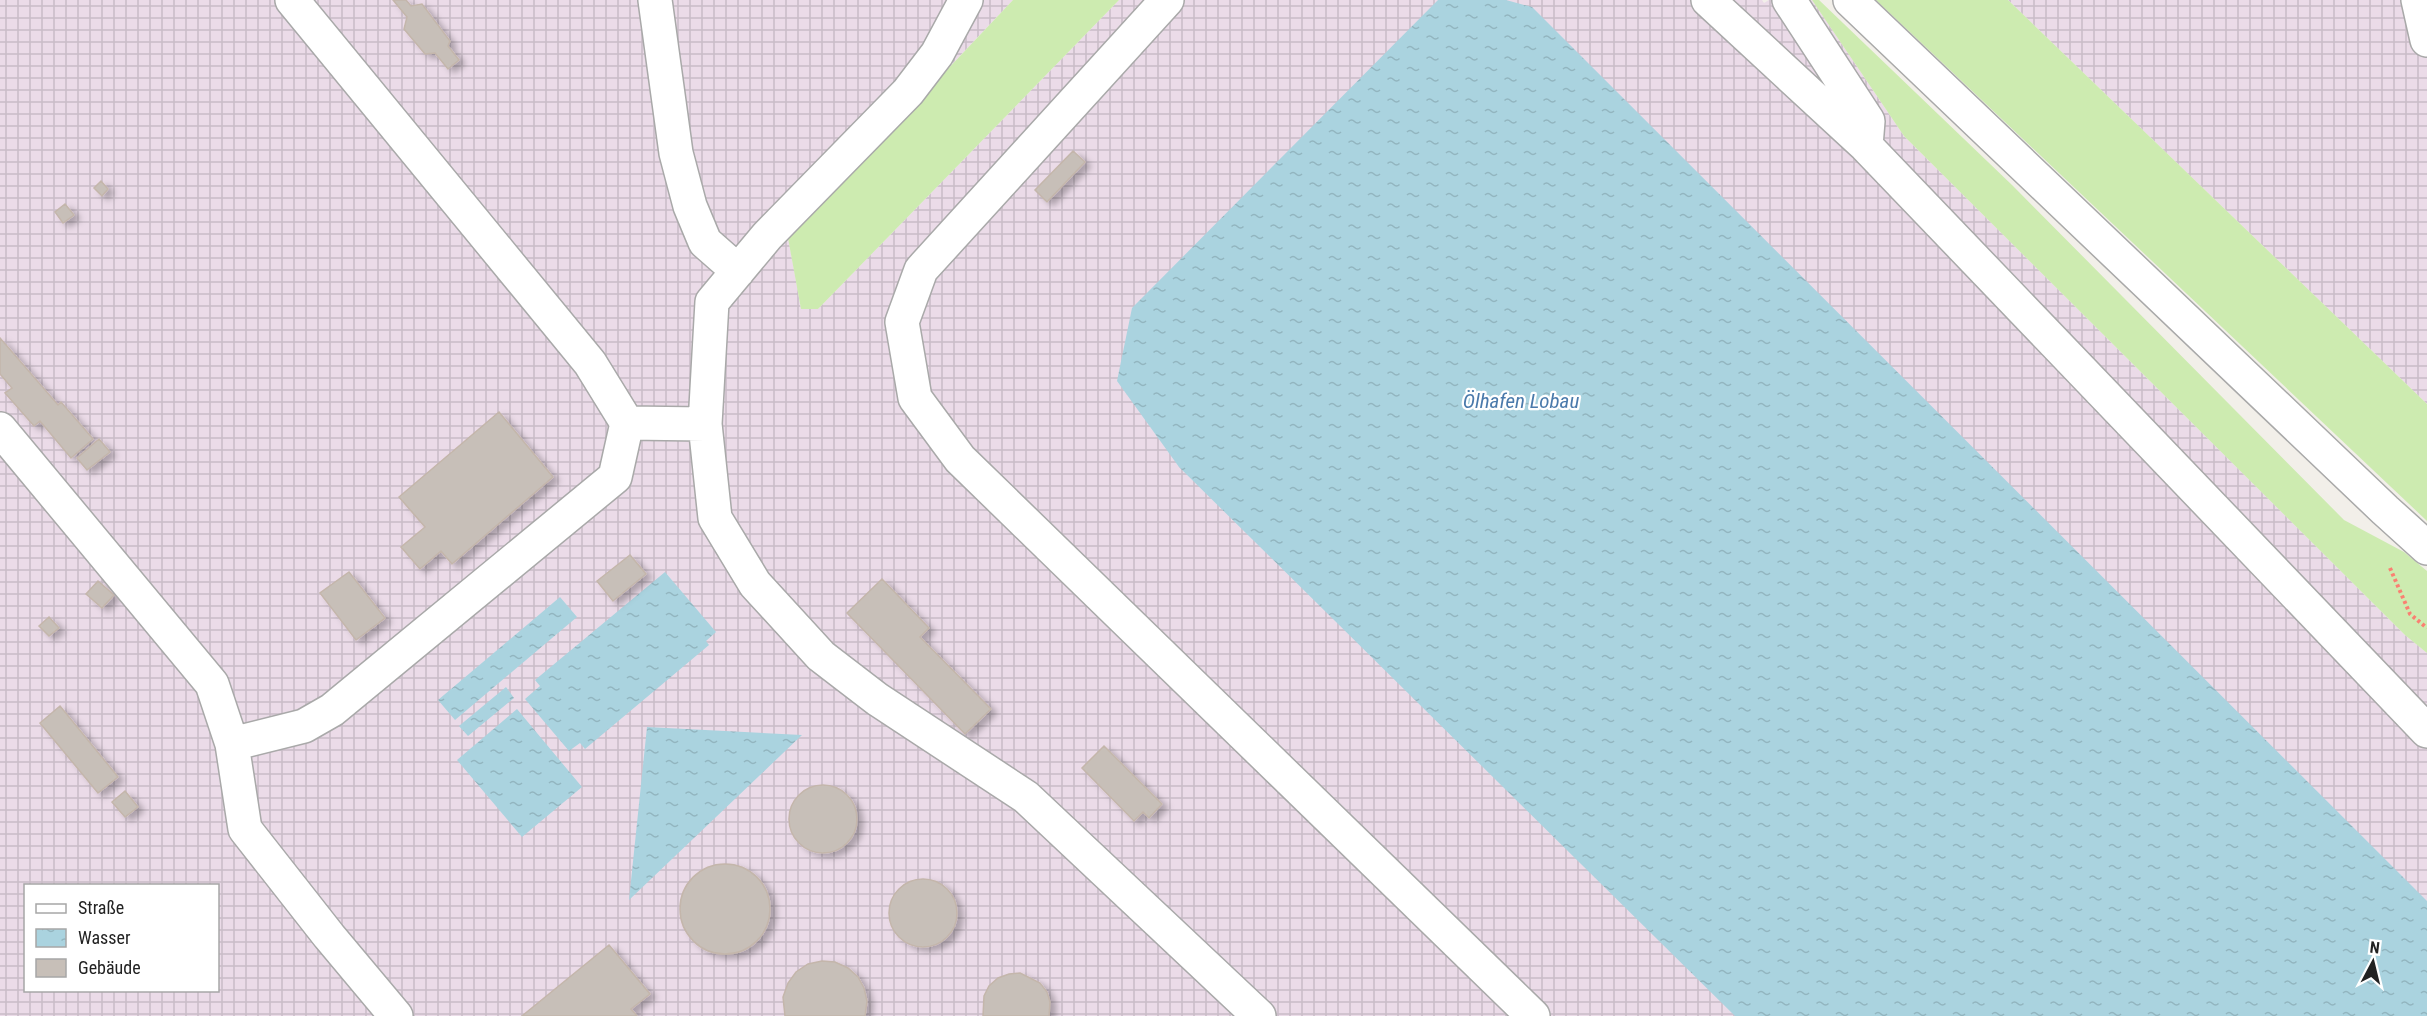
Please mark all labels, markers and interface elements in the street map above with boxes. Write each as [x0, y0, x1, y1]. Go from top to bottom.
water label: Ölhafen Lobau [1463, 389, 1579, 413]
legend [24, 884, 219, 992]
text: Straße [78, 897, 124, 918]
text: Wasser [78, 927, 131, 948]
north arrow [2343, 932, 2403, 992]
text: N [2369, 938, 2381, 958]
text: Gebäude [78, 957, 141, 978]

